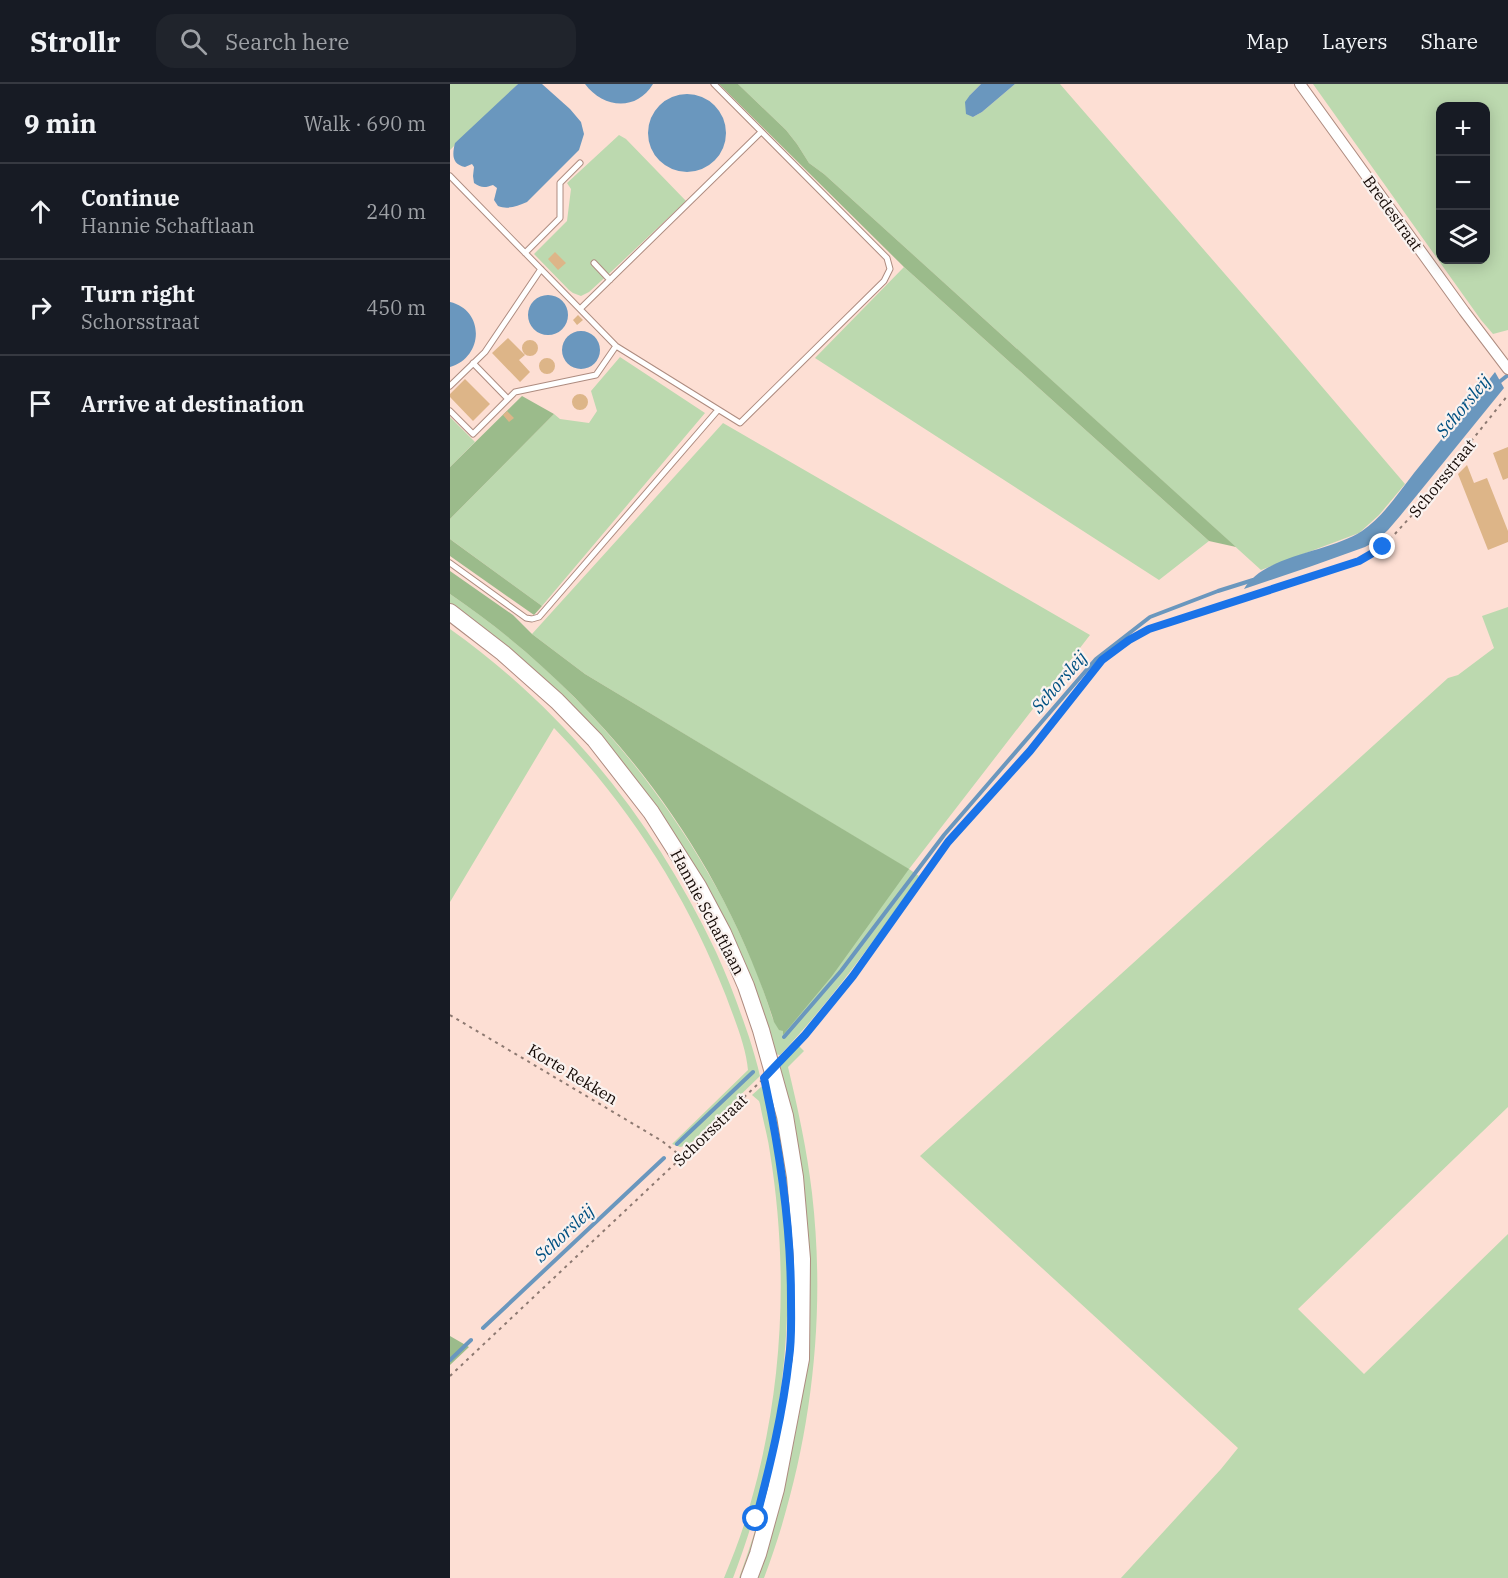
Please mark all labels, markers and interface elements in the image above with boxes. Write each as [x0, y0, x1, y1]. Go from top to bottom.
search box [156, 14, 576, 68]
text: Strollr [30, 23, 120, 60]
icon: search [177, 25, 210, 58]
text: Search here [225, 27, 349, 56]
text: Map [1246, 27, 1289, 55]
text: Layers [1322, 27, 1388, 55]
text: Share [1421, 27, 1478, 55]
map controls [1436, 102, 1490, 264]
button: + [1436, 102, 1490, 156]
text: 9 min [24, 106, 97, 140]
text: Walk · 690 m [304, 110, 426, 137]
button: − [1436, 156, 1490, 210]
street label: Bredestraat [1359, 171, 1427, 255]
text: Continue [81, 183, 180, 212]
icon: ahead [24, 195, 57, 228]
text: 240 m [366, 198, 426, 225]
button: layers [1436, 210, 1490, 264]
text: Hannie Schaftlaan [81, 212, 255, 239]
text: Turn right [81, 279, 195, 308]
icon: right [24, 291, 57, 324]
text: 450 m [366, 294, 426, 321]
text: Schorsstraat [81, 308, 200, 335]
water label: Schorsleij [1430, 369, 1496, 443]
icon: arrive [24, 387, 57, 420]
text: Arrive at destination [81, 389, 304, 418]
street label: Schorsstraat [1404, 435, 1480, 521]
route end [1369, 533, 1395, 559]
water label: Schorsleij [1025, 646, 1093, 718]
street label: Hannie Schaftlaan [667, 846, 749, 978]
street label: Korte Rekken [524, 1039, 622, 1109]
street label: Schorsstraat [669, 1090, 751, 1170]
water label: Schorsleij [528, 1198, 600, 1267]
route start [742, 1505, 768, 1531]

